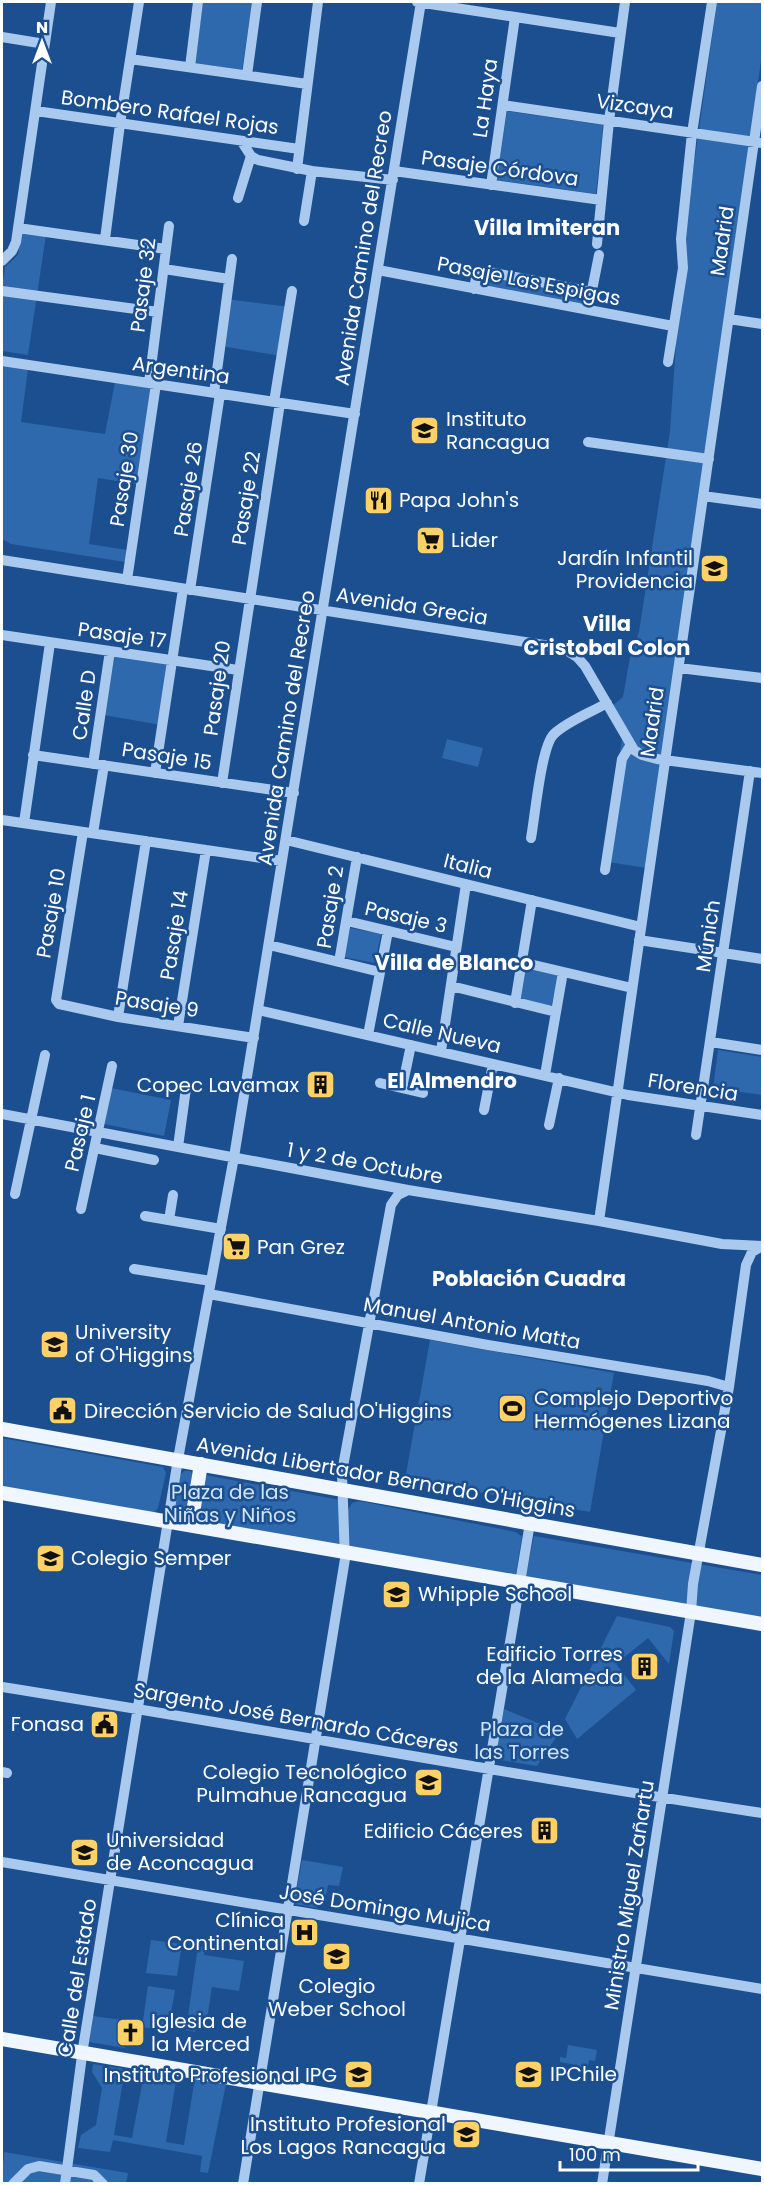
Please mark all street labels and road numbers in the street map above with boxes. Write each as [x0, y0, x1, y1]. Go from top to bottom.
street label: La Haya [466, 57, 504, 139]
street label: Bombero Rafael Rojas [59, 83, 281, 141]
street label: Vizcaya [594, 87, 676, 125]
street label: Avenida Camino del Recreo [327, 108, 399, 388]
street label: Pasaje Córdova [420, 143, 580, 193]
street label: Madrid [703, 204, 741, 278]
street label: Pasaje 32 [123, 236, 163, 334]
street label: Pasaje Las Espigas [435, 249, 623, 313]
street label: Argentina [130, 349, 232, 391]
street label: Pasaje 30 [103, 429, 145, 529]
street label: Pasaje 26 [167, 439, 209, 539]
street label: Pasaje 22 [225, 449, 267, 547]
street label: Avenida Grecia [334, 580, 490, 632]
street label: Avenida Camino del Recreo [250, 588, 322, 868]
street label: Pasaje 17 [76, 615, 168, 655]
street label: Pasaje 20 [196, 639, 238, 737]
street label: Calle D [65, 668, 103, 742]
street label: Madrid [633, 685, 671, 759]
street label: Pasaje 15 [120, 735, 214, 777]
street label: Italia [441, 846, 495, 886]
street label: Pasaje 2 [310, 864, 350, 950]
street label: Pasaje 10 [29, 866, 73, 960]
street label: Pasaje 14 [153, 888, 195, 982]
street label: Pasaje 3 [362, 894, 450, 940]
street label: Múnich [689, 898, 727, 974]
street label: Pasaje 9 [113, 984, 201, 1024]
street label: Calle Nueva [380, 1006, 504, 1060]
street label: Florencia [646, 1066, 740, 1108]
street label: Pasaje 1 [58, 1092, 102, 1174]
street label: 1 y 2 de Octubre [285, 1136, 445, 1190]
street label: Manuel Antonio Matta [361, 1290, 583, 1356]
street label: Avenida Libertador Bernardo O'Higgins [194, 1430, 578, 1524]
street label: Sargento José Bernardo Cáceres [131, 1676, 461, 1760]
street label: Ministro Miguel Zañartu [597, 1778, 661, 2012]
street label: José Domingo Mujica [277, 1877, 493, 1939]
street label: Calle del Estado [51, 1897, 103, 2059]

